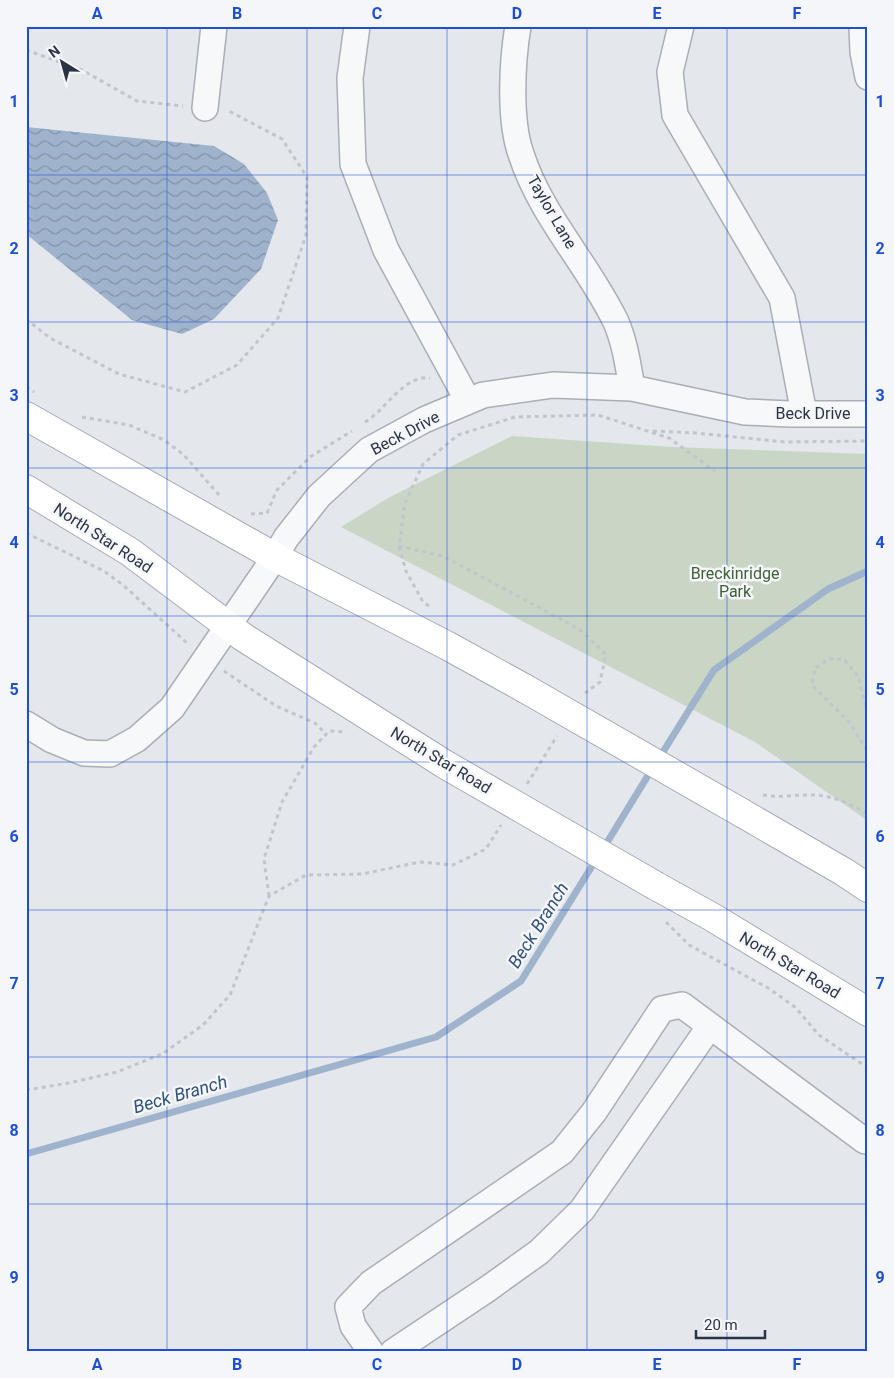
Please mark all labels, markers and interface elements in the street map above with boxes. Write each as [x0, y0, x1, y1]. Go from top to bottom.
text: A [92, 4, 103, 23]
text: B [232, 4, 242, 23]
text: C [372, 4, 382, 23]
text: D [512, 4, 522, 23]
text: E [653, 4, 662, 23]
text: F [793, 4, 802, 23]
north arrow [38, 38, 88, 88]
text: N [45, 42, 63, 61]
text: 1 [9, 92, 19, 111]
text: 1 [875, 92, 885, 111]
street label: Taylor Lane [523, 172, 581, 252]
text: 2 [9, 239, 19, 258]
text: 2 [875, 239, 885, 258]
text: 3 [9, 386, 19, 405]
text: 3 [875, 386, 885, 405]
street label: Beck Drive [776, 404, 850, 423]
street label: Beck Drive [367, 407, 443, 459]
street label: North Star Road [50, 499, 156, 577]
text: 4 [9, 533, 19, 552]
text: 4 [875, 533, 885, 552]
park label: Breckinridge Park [691, 564, 779, 601]
text: 5 [9, 680, 19, 699]
text: 5 [875, 680, 885, 699]
street label: North Star Road [387, 723, 495, 797]
text: 6 [9, 827, 19, 846]
text: 6 [875, 827, 885, 846]
water label: Beck Branch [503, 878, 573, 972]
street label: North Star Road [736, 928, 844, 1002]
text: 7 [9, 974, 19, 993]
text: 7 [875, 974, 885, 993]
water label: Beck Branch [131, 1071, 229, 1117]
text: 8 [9, 1121, 19, 1140]
text: 8 [875, 1121, 885, 1140]
text: 9 [9, 1268, 19, 1287]
text: 9 [875, 1268, 885, 1287]
scale bar [696, 1308, 765, 1340]
text: 20 m [704, 1316, 738, 1334]
text: A [92, 1355, 103, 1374]
text: B [232, 1355, 242, 1374]
text: C [372, 1355, 382, 1374]
text: D [512, 1355, 522, 1374]
text: E [653, 1355, 662, 1374]
text: F [793, 1355, 802, 1374]

